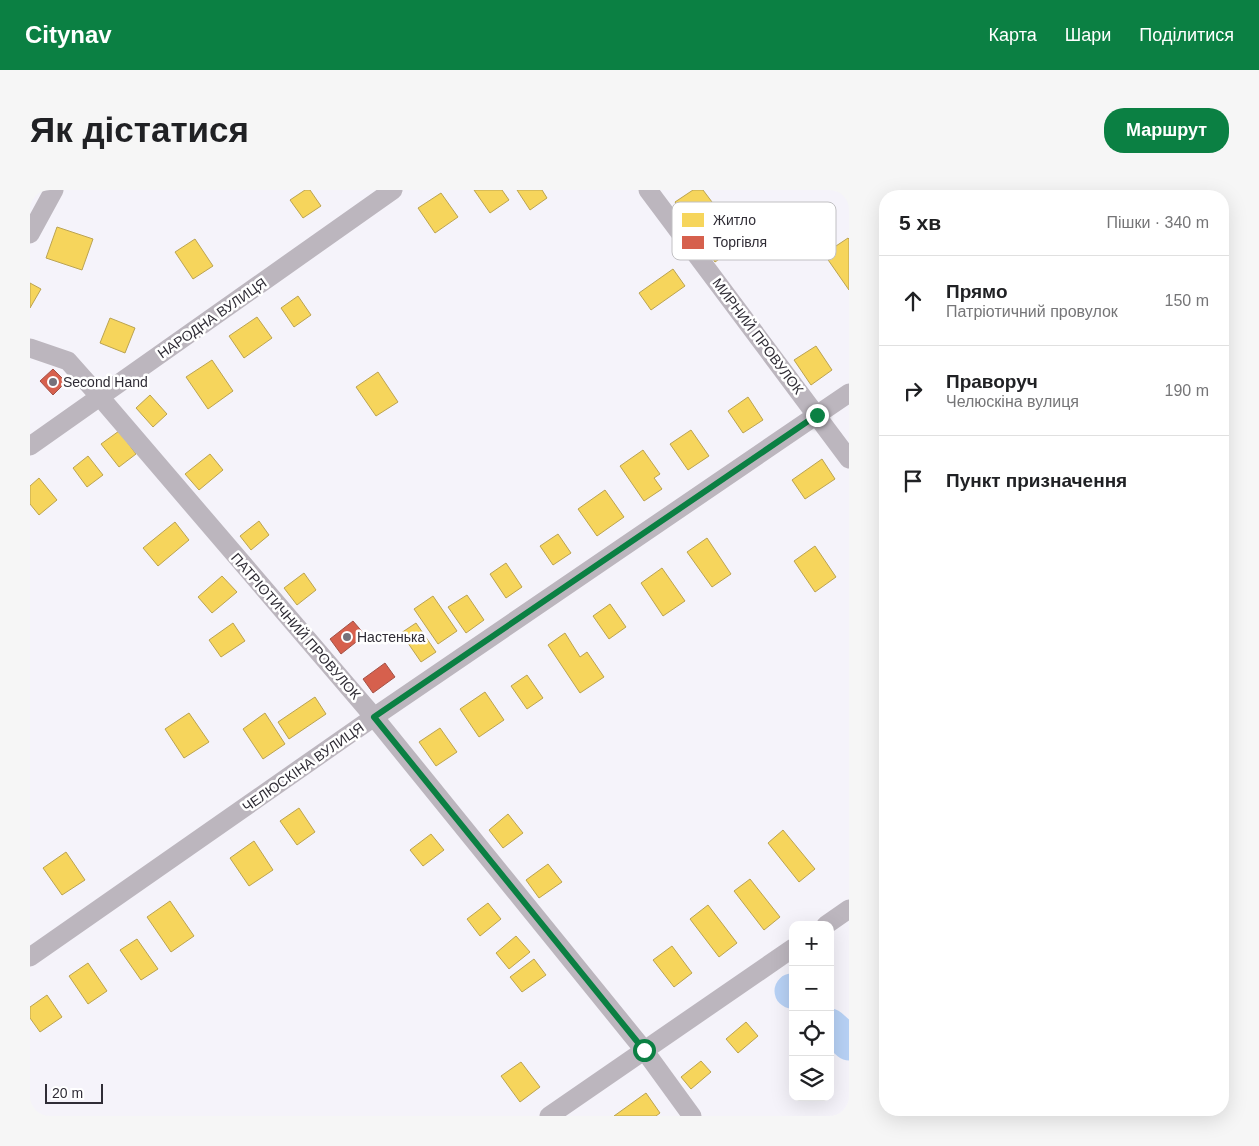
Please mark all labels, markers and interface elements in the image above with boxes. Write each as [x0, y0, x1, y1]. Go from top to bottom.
text: Citynav [25, 21, 112, 48]
text: Карта [989, 25, 1037, 45]
text: Шари [1065, 25, 1111, 45]
text: Поділитися [1139, 25, 1234, 45]
button: Маршрут [1104, 108, 1229, 153]
text: Як дістатися [30, 110, 249, 149]
legend [672, 202, 836, 260]
text: 5 хв [899, 211, 941, 234]
text: Житло [713, 212, 756, 228]
text: Пішки · 340 m [1106, 214, 1209, 231]
text: Торгівля [713, 234, 767, 250]
street label: НАРОДНА ВУЛИЦЯ [155, 274, 269, 362]
street label: МИРНИЙ ПРОВУЛОК [709, 274, 808, 398]
text: Прямо [946, 281, 1008, 302]
icon: ahead [899, 287, 927, 315]
text: 150 m [1165, 292, 1209, 309]
text: Патріотичний провулок [946, 303, 1118, 320]
text: Праворуч [946, 371, 1038, 392]
place label: Second Hand [63, 374, 148, 390]
marker: Second Hand [47, 376, 59, 388]
icon: right [899, 377, 927, 405]
text: 190 m [1165, 382, 1209, 399]
text: Челюскіна вулиця [946, 393, 1079, 410]
route end [806, 404, 829, 427]
icon: arrive [899, 467, 927, 495]
text: Пункт призначення [946, 470, 1127, 491]
street label: ПАТРІОТИЧНИЙ ПРОВУЛОК [228, 549, 365, 703]
place label: Настенька [357, 629, 425, 645]
marker: Настенька [341, 631, 353, 643]
street label: ЧЕЛЮСКІНА ВУЛИЦЯ [239, 719, 367, 815]
map controls [789, 921, 834, 1101]
button: + [789, 921, 834, 966]
button: − [789, 966, 834, 1011]
button: locate [789, 1011, 834, 1056]
route start [633, 1039, 656, 1062]
button: layers [789, 1056, 834, 1101]
scale bar [45, 1081, 102, 1104]
text: 20 m [52, 1085, 83, 1101]

